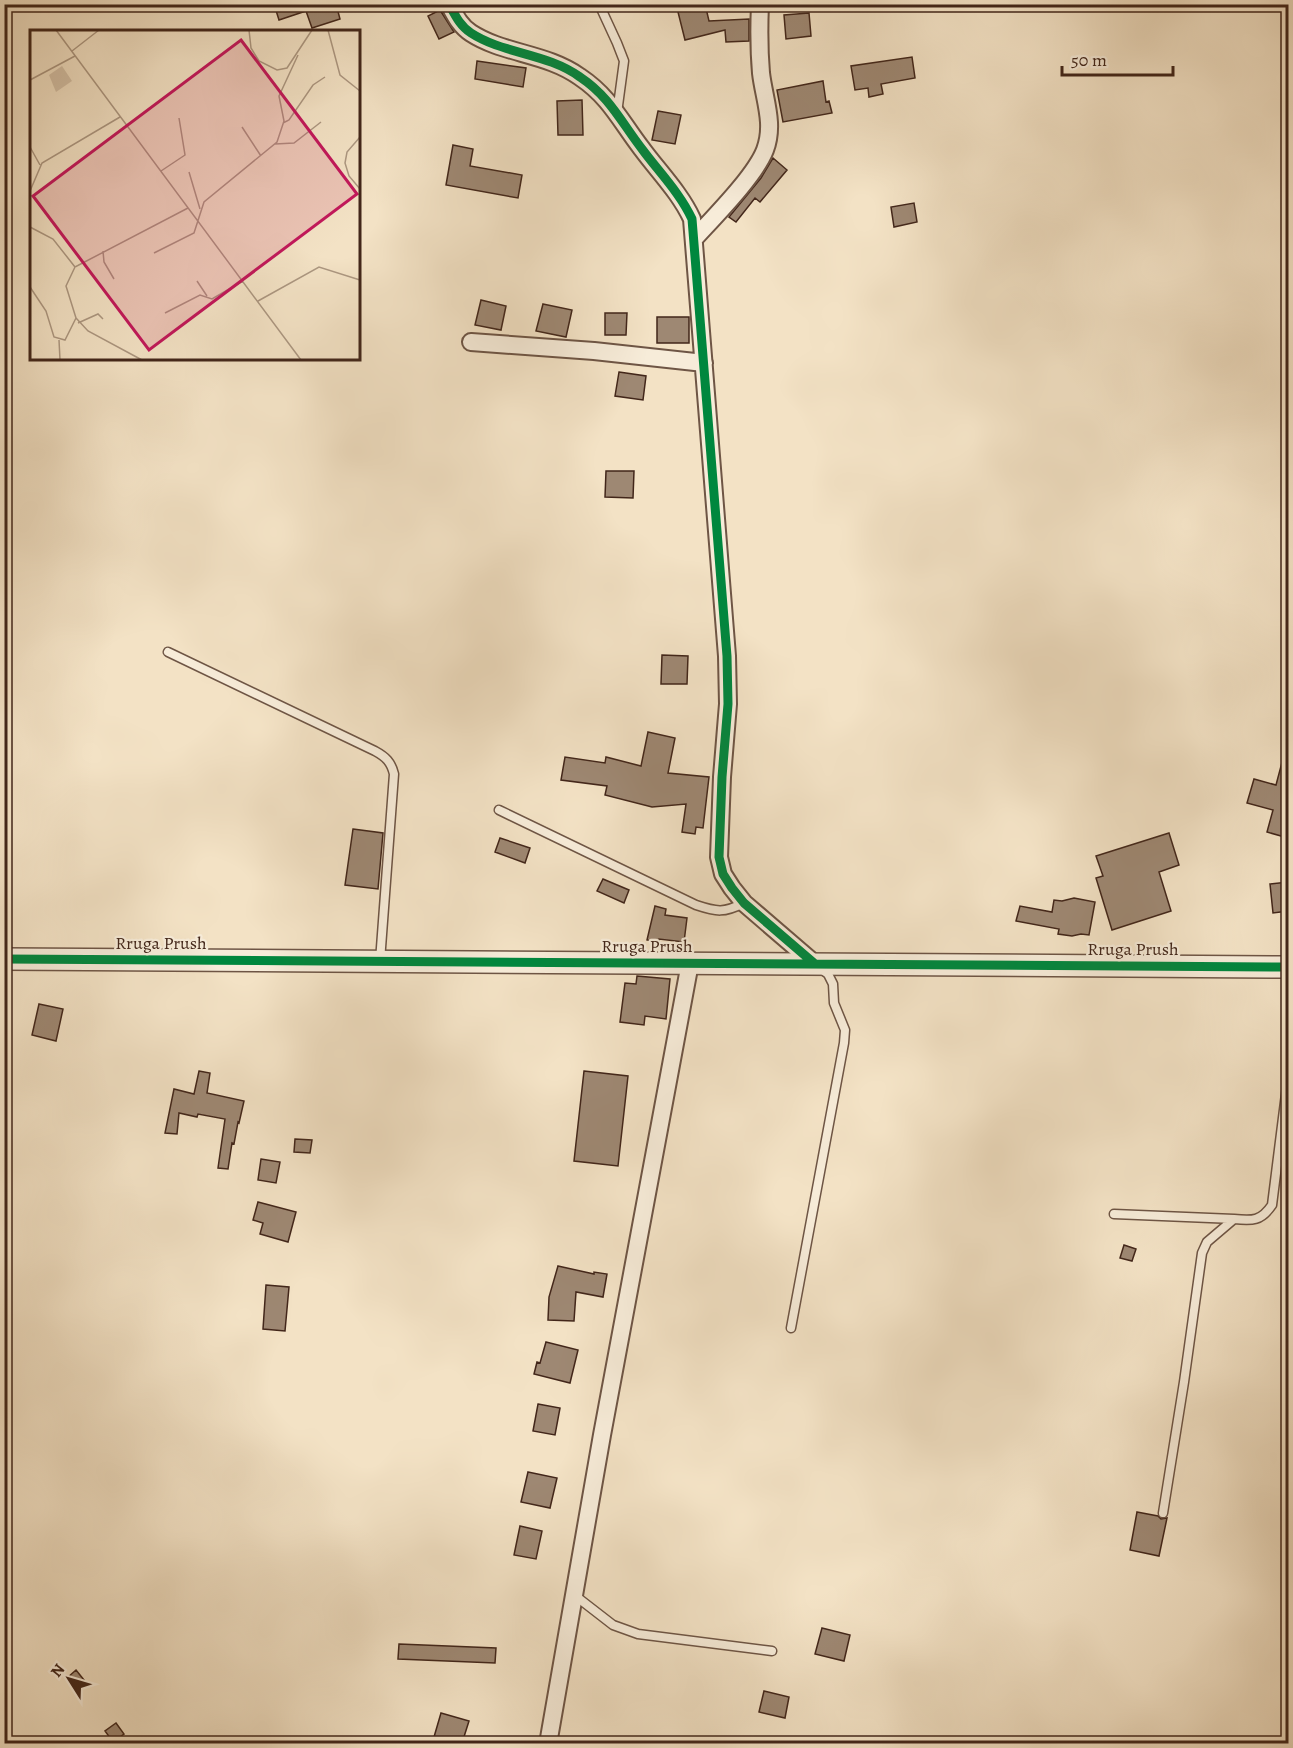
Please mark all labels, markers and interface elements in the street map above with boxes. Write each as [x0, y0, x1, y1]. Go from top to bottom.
inset map [30, 30, 360, 360]
scale bar [1062, 39, 1173, 77]
text: 50 m [1071, 48, 1107, 72]
street label: Rruga Prush [115, 931, 207, 955]
street label: Rruga Prush [601, 934, 693, 958]
street label: Rruga Prush [1087, 937, 1179, 961]
north arrow [39, 1649, 99, 1709]
text: N [46, 1659, 70, 1682]

